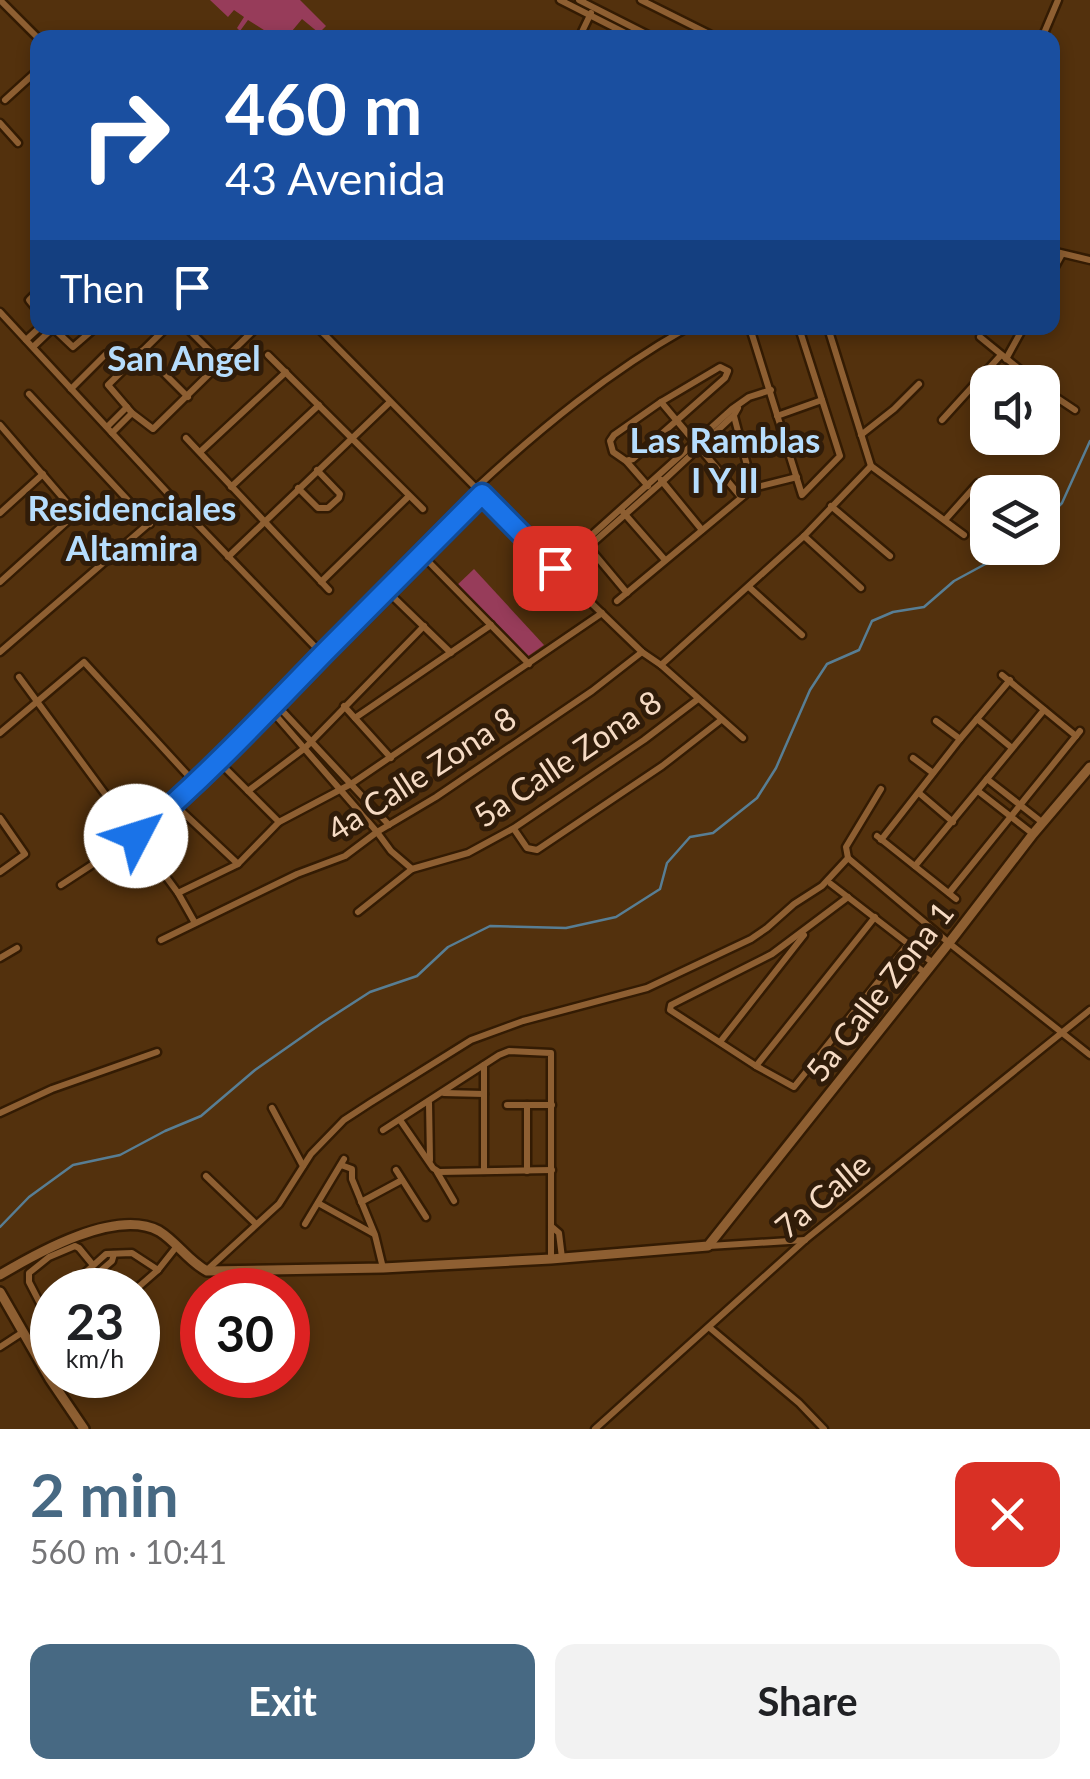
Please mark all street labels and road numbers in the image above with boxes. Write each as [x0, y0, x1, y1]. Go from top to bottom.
street label: 5a Calle Zona 8 [466, 681, 668, 835]
street label: 4a Calle Zona 8 [319, 697, 523, 849]
street label: 5a Calle Zona 1 [797, 893, 961, 1089]
street label: 7a Calle [767, 1144, 877, 1246]

